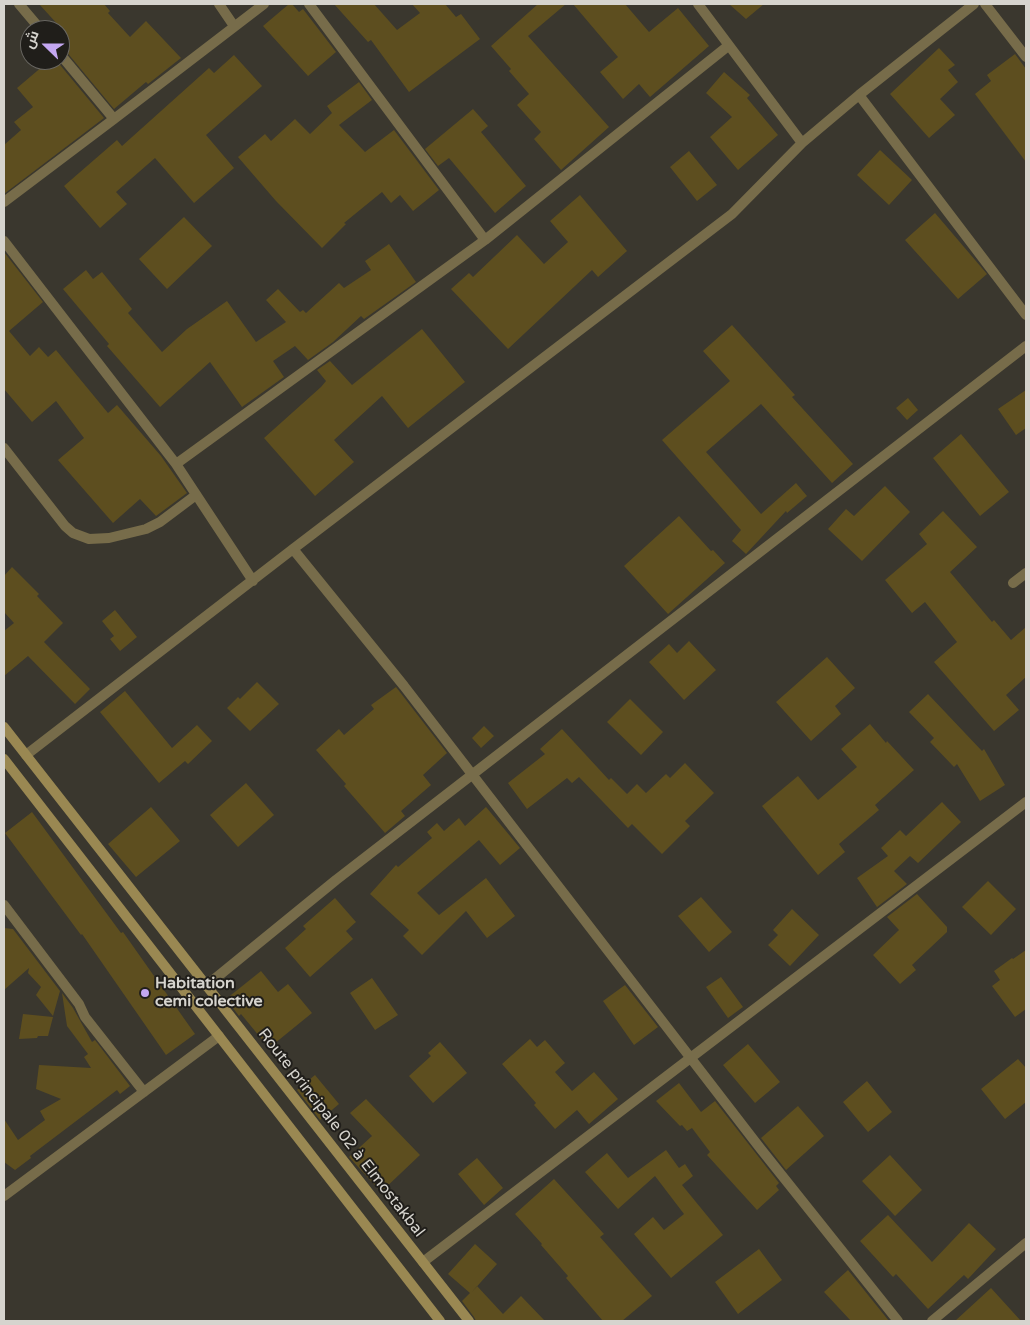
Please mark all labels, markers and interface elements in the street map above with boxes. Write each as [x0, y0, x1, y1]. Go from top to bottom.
north arrow [20, 20, 70, 70]
text: ش [20, 28, 43, 51]
place label: Habitation cemi colective [155, 974, 263, 1012]
marker: Habitation cemi colective [139, 987, 151, 999]
street label: Route principale 02 à Elmostakbal [254, 1025, 428, 1241]

